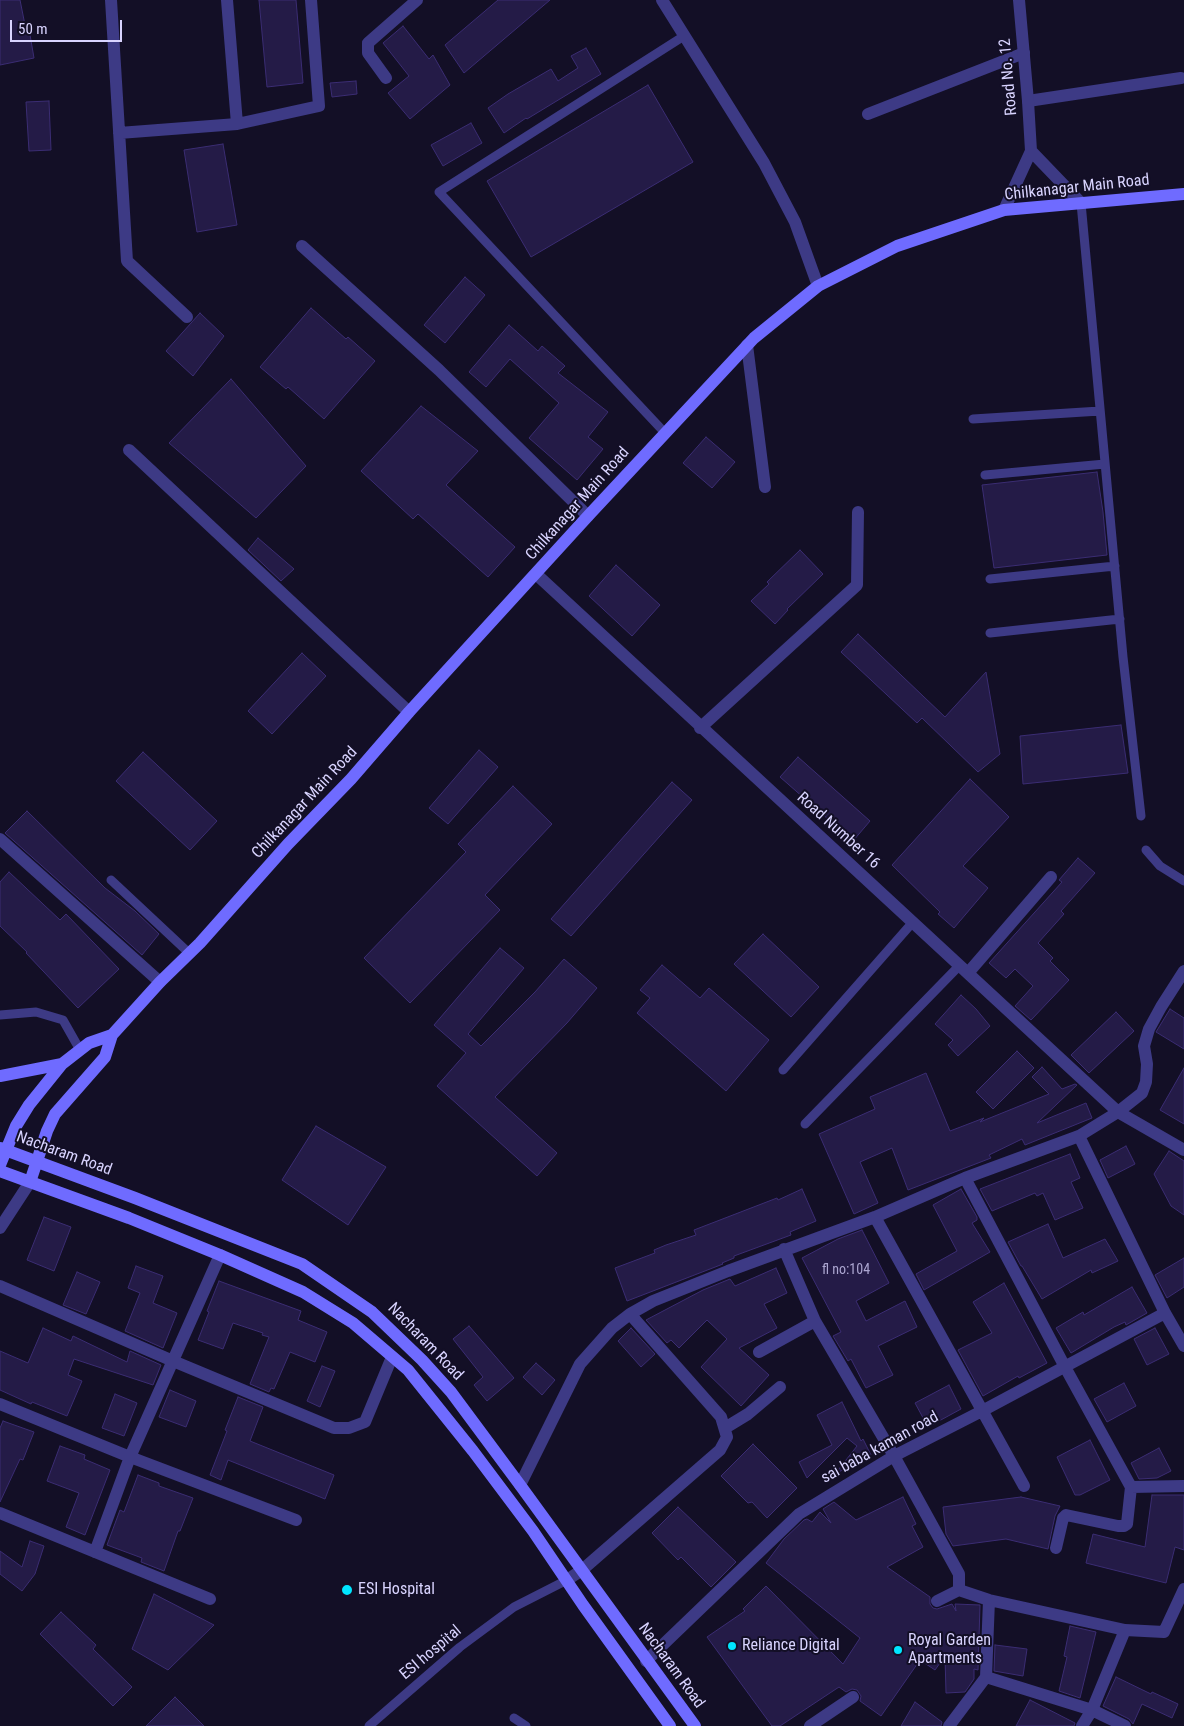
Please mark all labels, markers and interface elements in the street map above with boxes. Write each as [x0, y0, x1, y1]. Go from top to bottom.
scale bar [12, 10, 125, 42]
text: 50 m [18, 20, 48, 38]
street label: Road No. 12 [996, 38, 1022, 116]
street label: Chilkanagar Main Road [1004, 171, 1150, 205]
street label: Chilkanagar Main Road [522, 444, 634, 564]
street label: Chilkanagar Main Road [248, 743, 362, 863]
street label: Road Number 16 [792, 789, 884, 873]
street label: Nacharam Road [14, 1128, 114, 1180]
house number: fl no:104 [822, 1262, 870, 1278]
street label: Nacharam Road [383, 1299, 467, 1385]
street label: sai baba kaman road [818, 1408, 942, 1488]
place label: ESI Hospital [358, 1580, 435, 1600]
marker: ESI Hospital [340, 1583, 354, 1597]
street label: Nacharam Road [634, 1620, 708, 1712]
street label: ESI hospital [396, 1622, 466, 1684]
place label: Royal Garden Apartments [908, 1631, 991, 1669]
place label: Reliance Digital [742, 1636, 840, 1656]
marker: Reliance Digital [726, 1640, 738, 1652]
marker: Royal Garden Apartments [892, 1644, 904, 1656]

